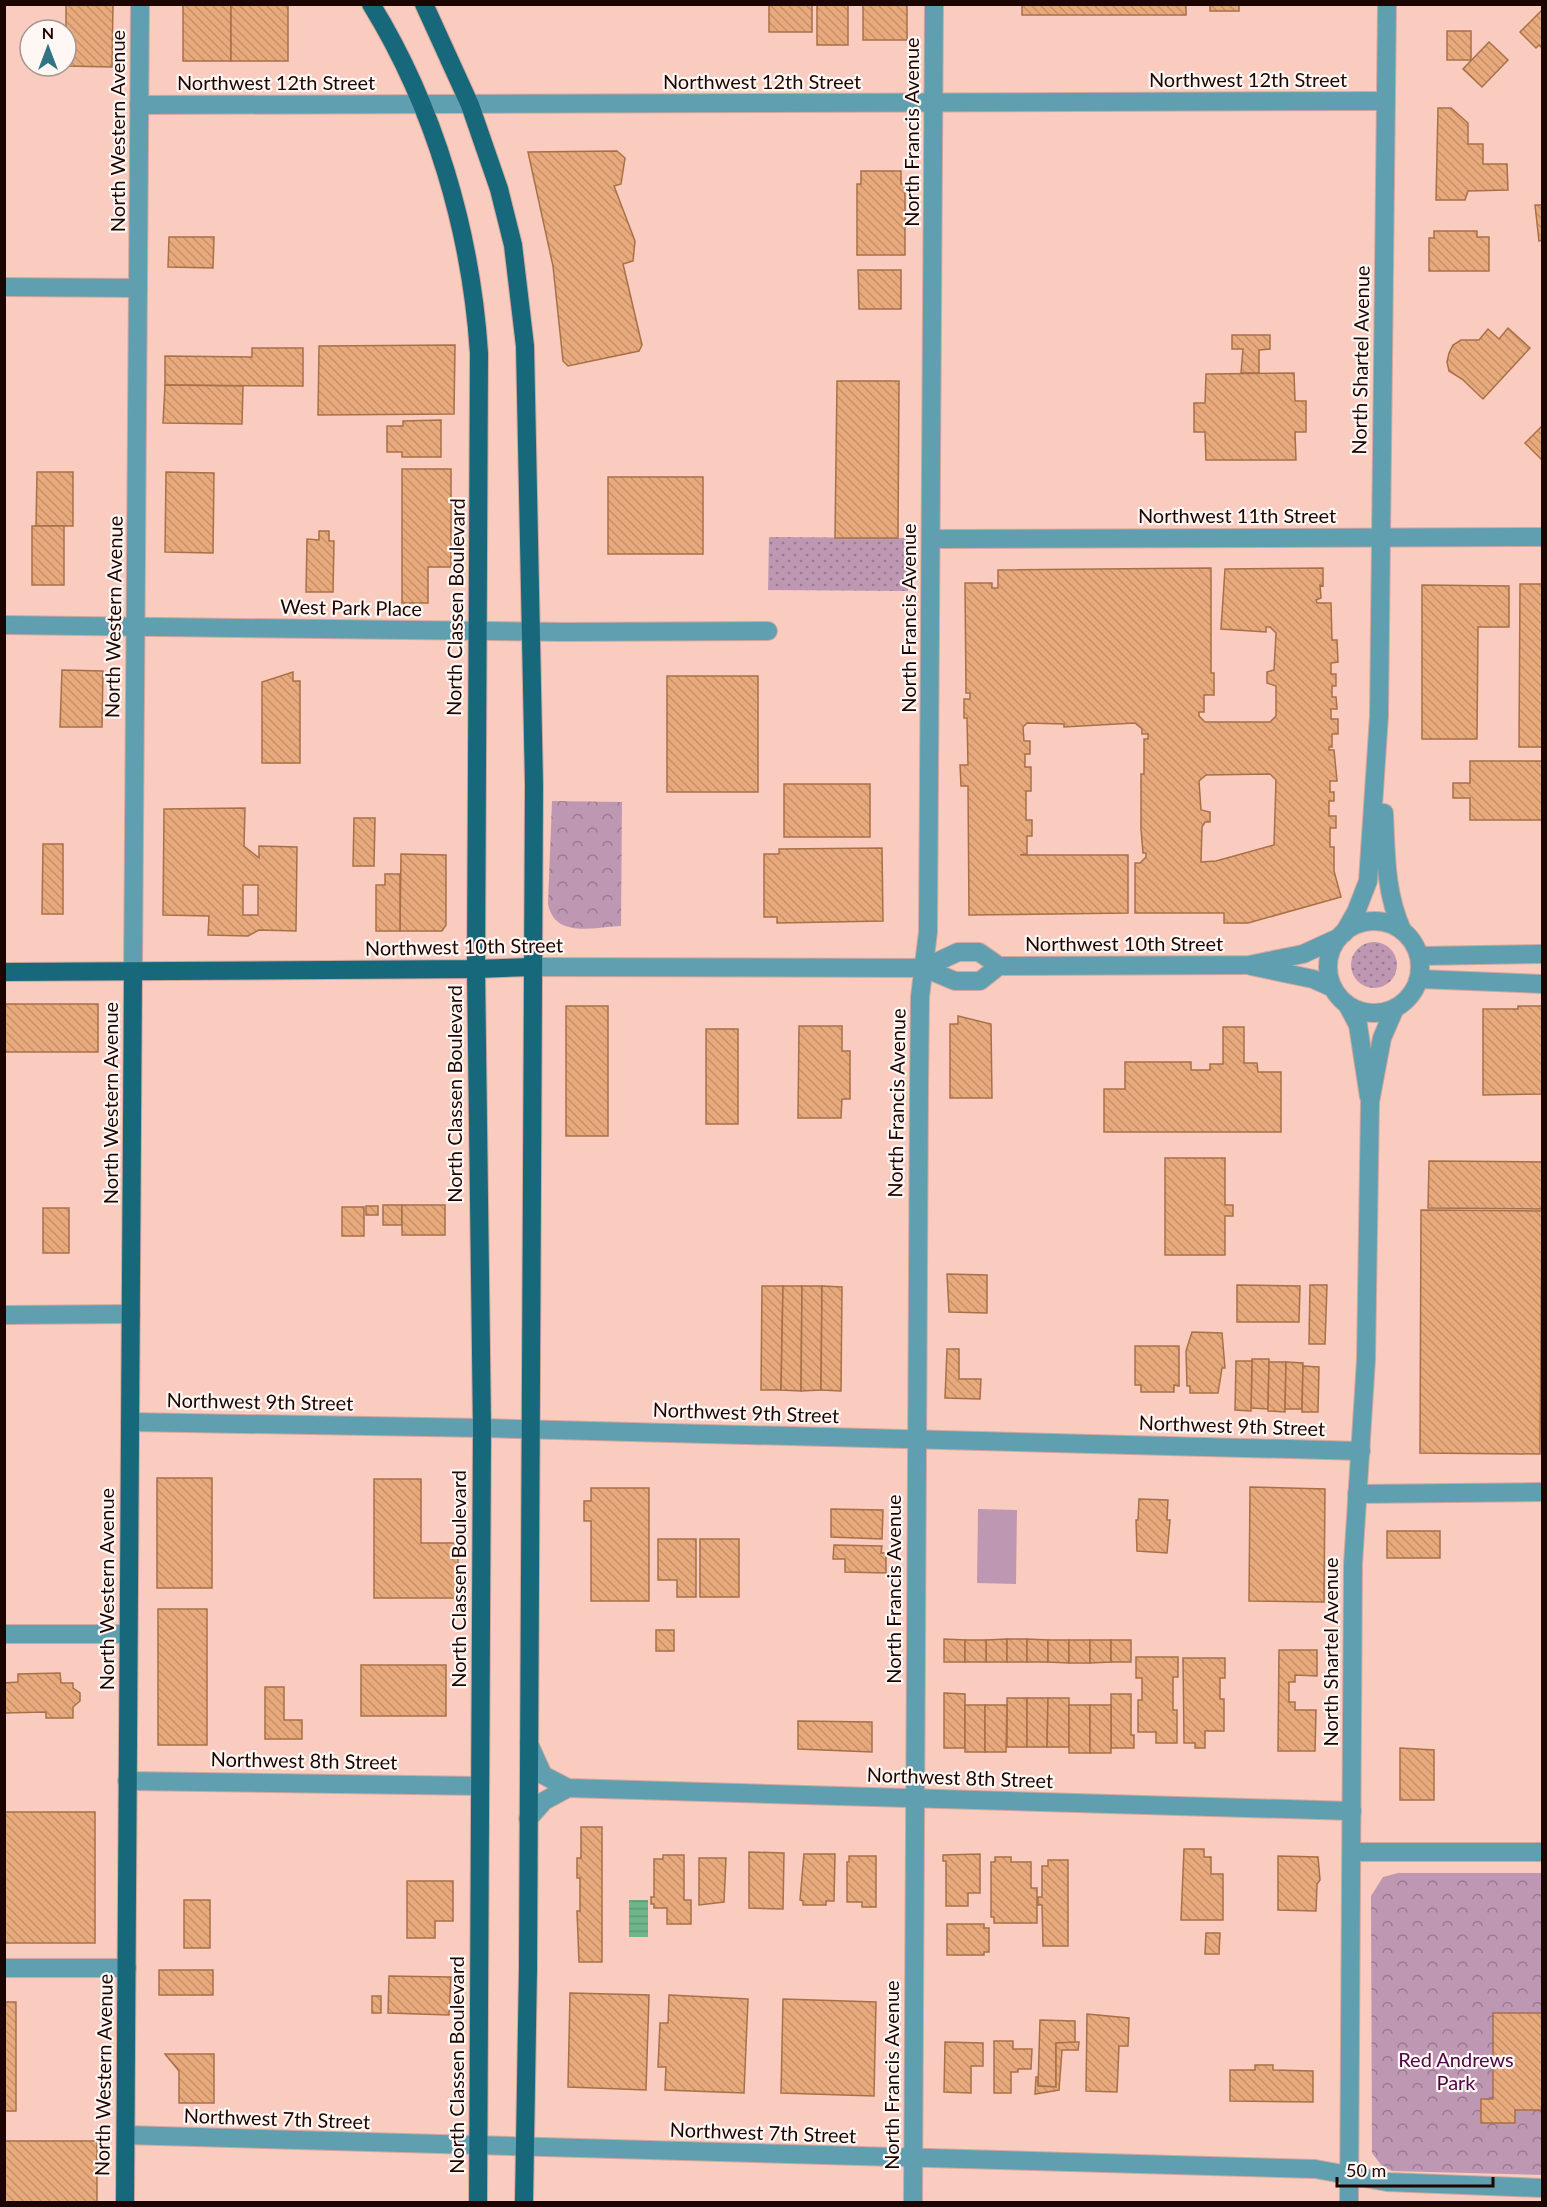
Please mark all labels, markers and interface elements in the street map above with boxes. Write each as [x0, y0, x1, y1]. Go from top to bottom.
north arrow [18, 18, 78, 78]
text: N [42, 23, 54, 42]
street label: North Western Avenue [105, 30, 129, 232]
street label: North Francis Avenue [899, 37, 923, 227]
street label: Northwest 12th Street [1149, 67, 1347, 91]
street label: Northwest 12th Street [663, 69, 861, 93]
street label: Northwest 12th Street [177, 70, 375, 94]
street label: North Shartel Avenue [1346, 265, 1374, 455]
street label: North Classen Boulevard [441, 498, 469, 716]
street label: Northwest 11th Street [1138, 503, 1336, 527]
street label: North Western Avenue [99, 516, 127, 718]
street label: North Francis Avenue [896, 523, 920, 713]
street label: West Park Place [280, 594, 422, 620]
street label: Northwest 10th Street [1025, 931, 1223, 955]
street label: Northwest 10th Street [365, 932, 563, 960]
street label: North Classen Boulevard [442, 985, 466, 1203]
street label: North Western Avenue [98, 1002, 122, 1204]
street label: North Francis Avenue [882, 1008, 910, 1198]
street label: Northwest 9th Street [166, 1387, 354, 1415]
street label: Northwest 9th Street [652, 1397, 840, 1427]
street label: Northwest 9th Street [1138, 1410, 1326, 1440]
street label: North Classen Boulevard [446, 1470, 470, 1688]
street label: North Western Avenue [94, 1488, 118, 1690]
street label: North Francis Avenue [881, 1494, 905, 1684]
street label: North Shartel Avenue [1318, 1557, 1342, 1747]
street label: Northwest 8th Street [210, 1746, 398, 1774]
street label: Northwest 8th Street [866, 1762, 1054, 1792]
street label: North Classen Boulevard [444, 1956, 468, 2174]
street label: North Western Avenue [89, 1974, 117, 2176]
street label: North Francis Avenue [879, 1980, 903, 2170]
park label: Red Andrews Park [1398, 2047, 1514, 2094]
street label: Northwest 7th Street [183, 2103, 371, 2133]
street label: Northwest 7th Street [669, 2117, 857, 2147]
scale bar [1337, 2150, 1493, 2188]
text: 50 m [1346, 2159, 1386, 2181]

